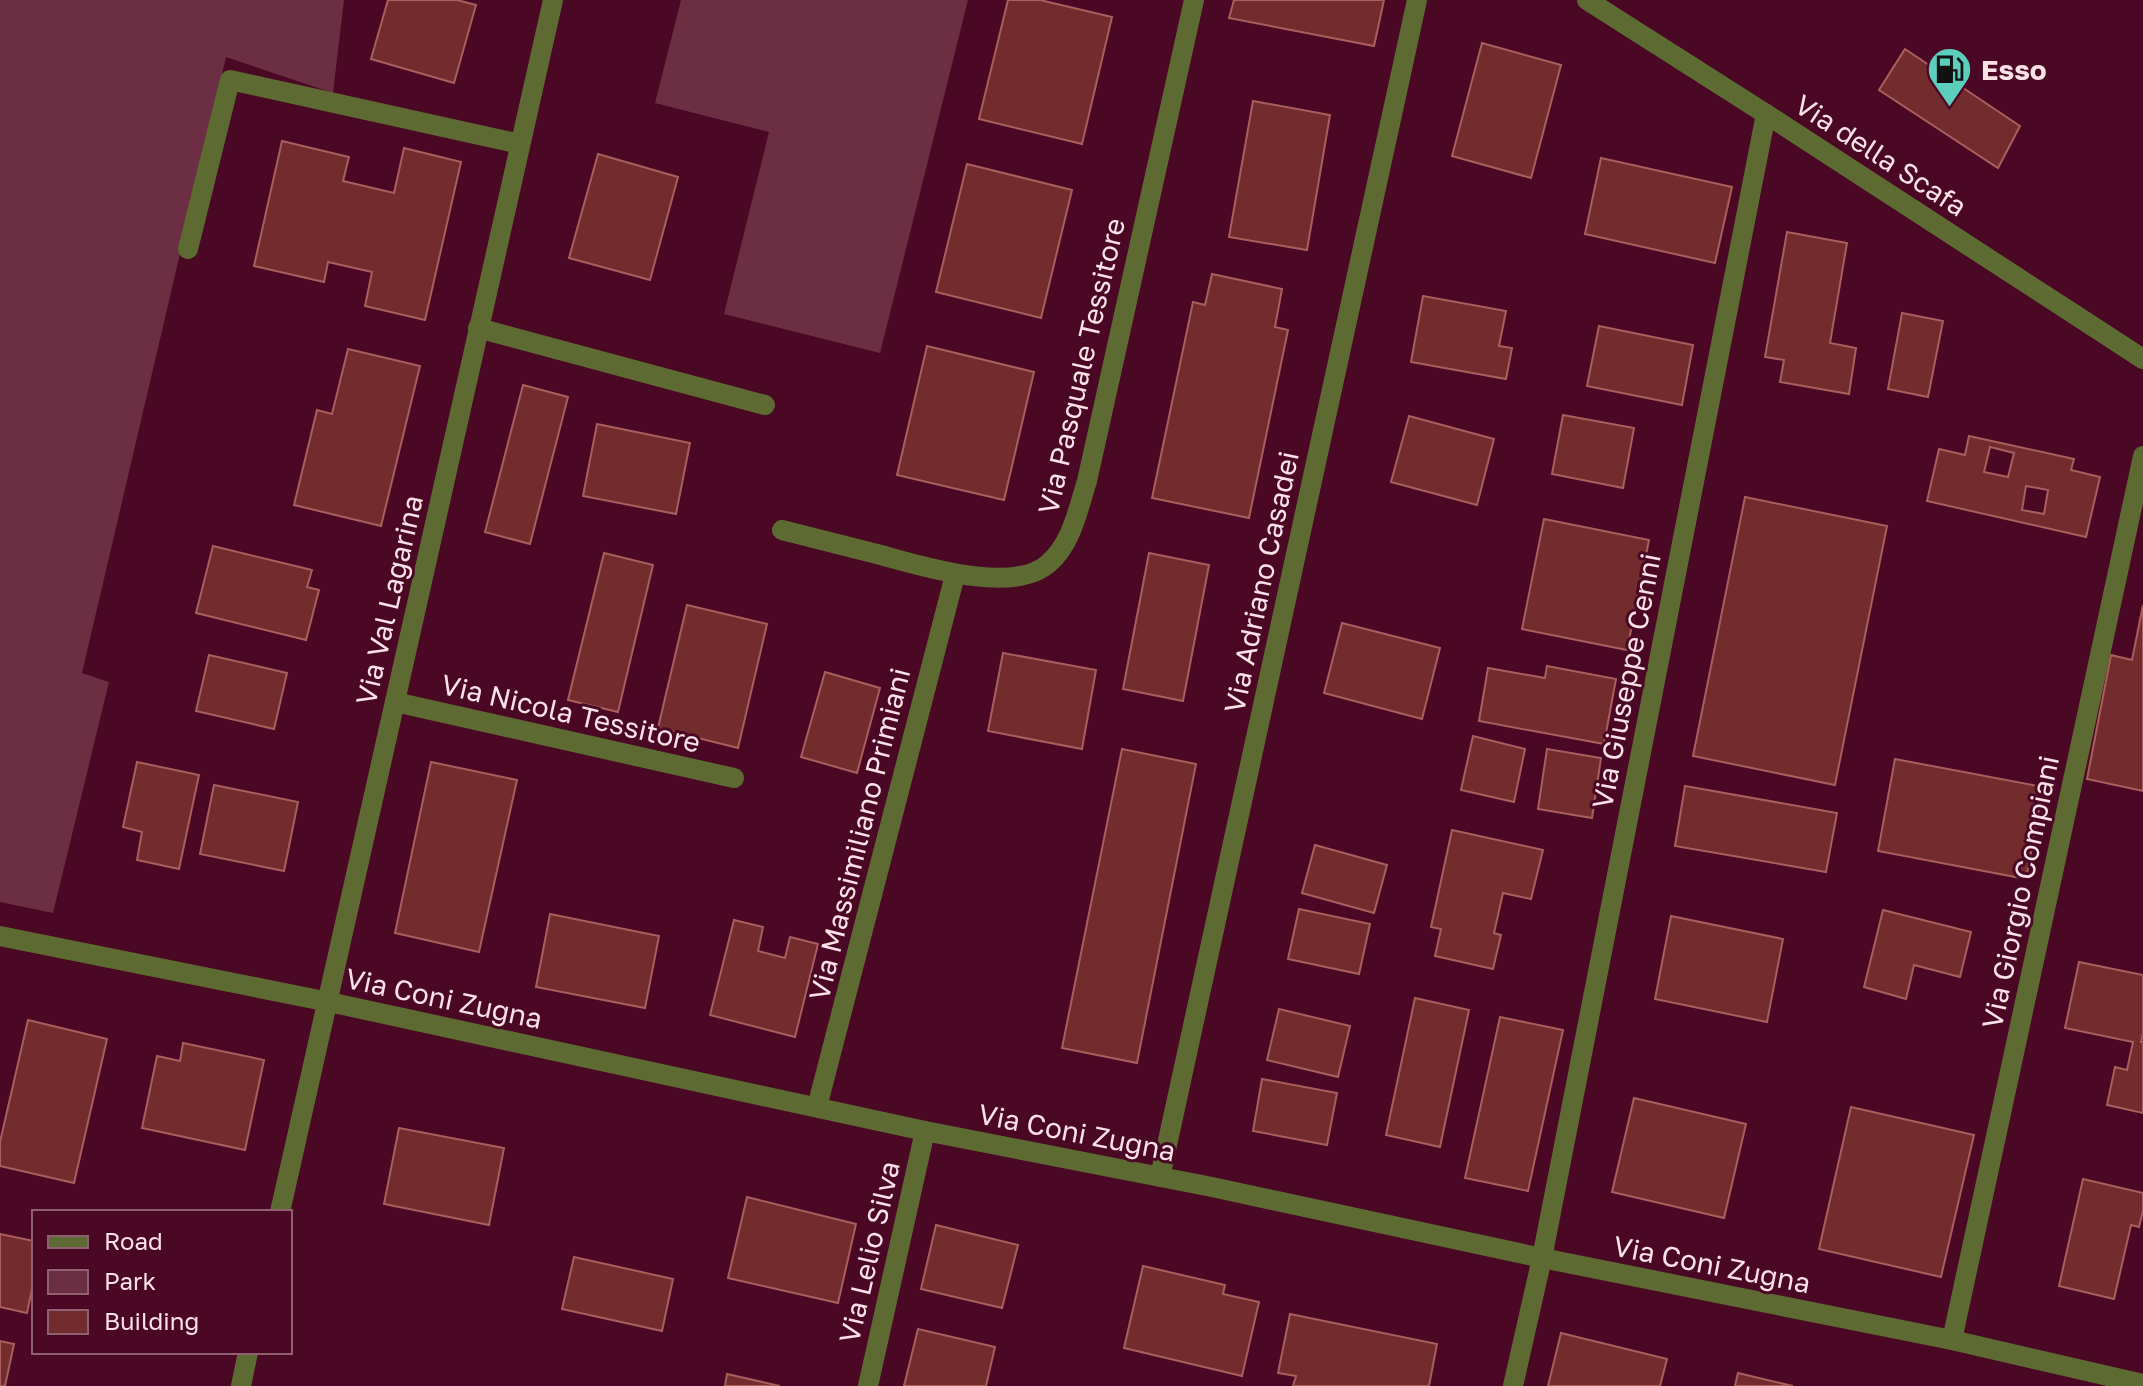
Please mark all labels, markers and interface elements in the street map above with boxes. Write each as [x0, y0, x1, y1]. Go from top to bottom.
fuel station icon: Esso [1926, 45, 1974, 108]
place label: Esso [1981, 53, 2047, 86]
street label: Via della Scafa [1789, 87, 1973, 223]
street label: Via Pasquale Tessitore [1031, 215, 1131, 517]
street label: Via Adriano Casadei [1217, 448, 1305, 716]
street label: Via Val Lagarina [349, 492, 429, 708]
street label: Via Giuseppe Cenni [1585, 551, 1667, 811]
street label: Via Massimiliano Primiani [802, 664, 916, 1004]
street label: Via Nicola Tessitore [438, 667, 704, 759]
street label: Via Giorgio Compiani [1975, 753, 2065, 1031]
street label: Via Coni Zugna [343, 961, 545, 1035]
street label: Via Coni Zugna [976, 1097, 1178, 1167]
street label: Via Lelio Silva [832, 1158, 906, 1346]
legend [32, 1210, 292, 1354]
text: Road [104, 1226, 163, 1255]
street label: Via Coni Zugna [1611, 1229, 1813, 1299]
text: Park [104, 1266, 156, 1295]
text: Building [104, 1306, 199, 1335]

